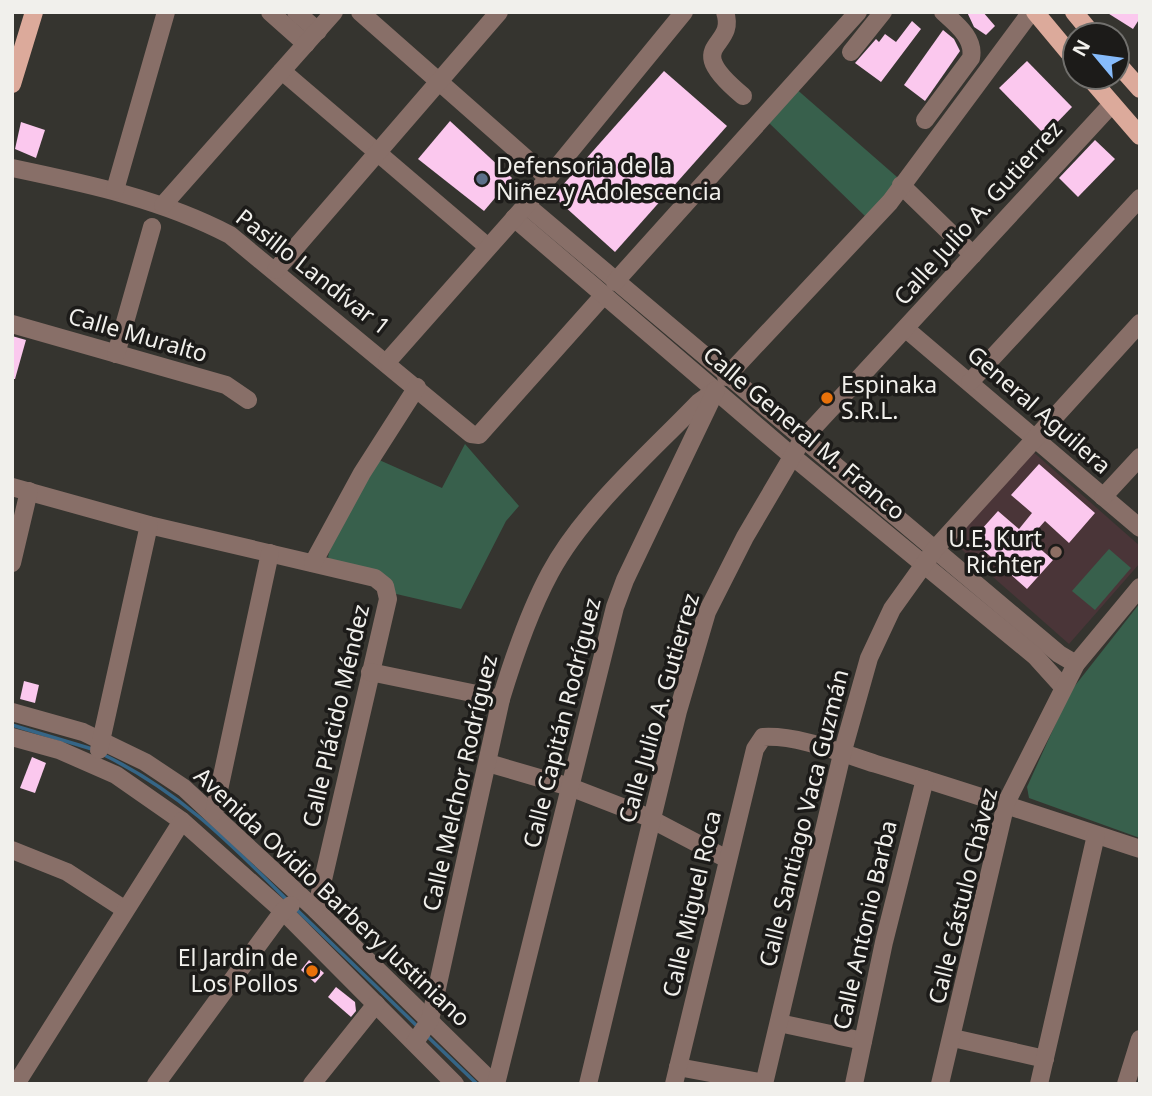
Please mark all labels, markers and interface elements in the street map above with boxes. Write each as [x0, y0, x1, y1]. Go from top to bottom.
north arrow [1061, 21, 1131, 91]
text: N [1066, 35, 1096, 61]
street label: Calle Julio A. Gutierrez [886, 113, 1069, 311]
place label: Defensoria de la Niñez y Adolescencia [496, 149, 722, 207]
marker: Defensoria de la Niñez y Adolescencia [474, 171, 490, 187]
street label: Pasillo Landívar 1 [230, 201, 398, 342]
street label: Calle Muralto [65, 299, 212, 369]
street label: Calle General M. Franco [697, 338, 913, 526]
street label: General Aguilera [961, 338, 1118, 481]
place label: Espinaka S.R.L. [841, 368, 937, 426]
marker: Espinaka S.R.L. [819, 390, 835, 406]
place label: U.E. Kurt Richter [948, 522, 1042, 580]
marker: U.E. Kurt Richter [1048, 544, 1064, 560]
street label: Calle Julio A. Gutierrez [610, 589, 706, 826]
street label: Calle Capitán Rodríguez [514, 594, 608, 851]
street label: Calle Plácido Méndez [294, 601, 376, 830]
street label: Calle Melchor Rodríguez [414, 651, 504, 914]
street label: Calle Santiago Vaca Guzmán [751, 666, 856, 970]
street label: Avenida Ovidio Barbery Justiniano [188, 760, 478, 1033]
street label: Calle Cástulo Chávez [920, 784, 1004, 1007]
street label: Calle Miguel Roca [654, 807, 728, 1000]
street label: Calle Antonio Barba [824, 817, 904, 1033]
place label: El Jardin de Los Pollos [178, 941, 298, 999]
marker: El Jardin de Los Pollos [304, 963, 320, 979]

